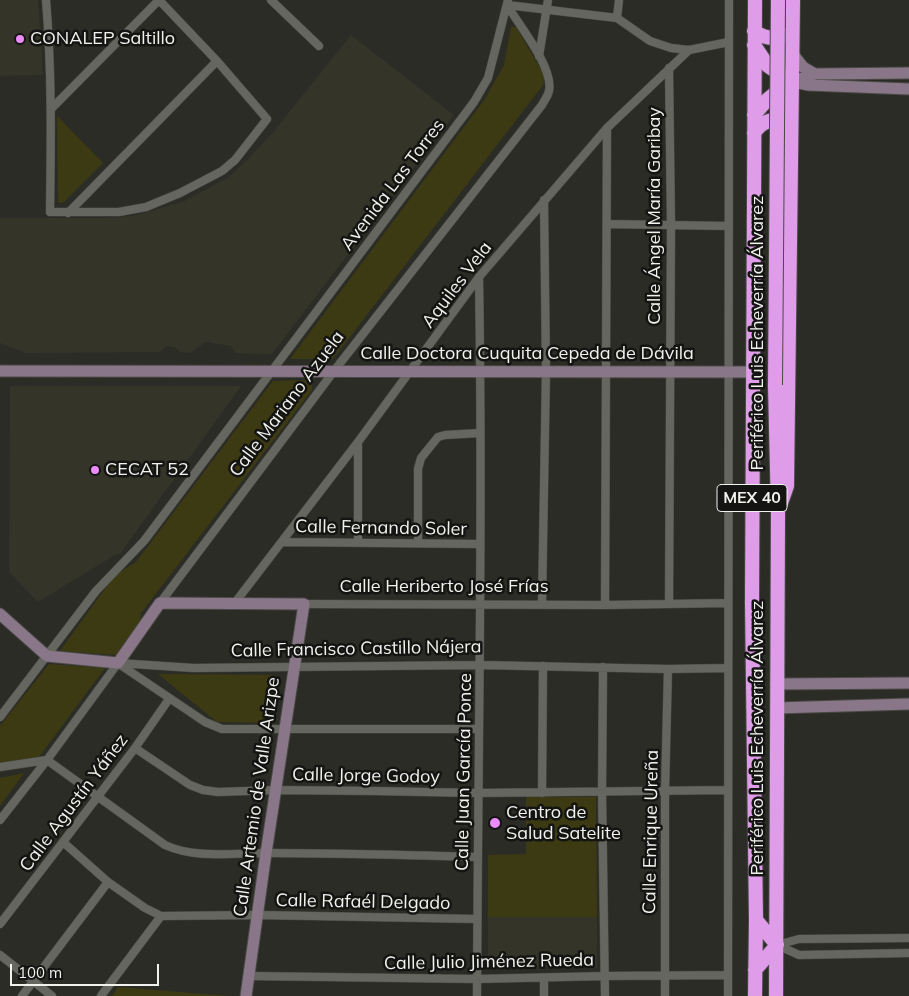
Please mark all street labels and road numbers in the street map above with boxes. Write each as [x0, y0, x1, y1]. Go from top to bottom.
street label: Calle Ángel María Garibay [644, 107, 666, 325]
street label: Avenida Las Torres [337, 115, 449, 255]
street label: Periférico Luis Echeverría Álvarez [747, 196, 769, 470]
street label: Aquiles Vela [417, 237, 497, 333]
street label: Calle Mariano Azuela [225, 327, 349, 481]
street label: Calle Doctora Cuquita Cepeda de Dávila [360, 343, 694, 365]
road number: MEX 40 [717, 484, 787, 512]
street label: Calle Fernando Soler [295, 516, 467, 540]
street label: Calle Heriberto José Frías [339, 576, 549, 598]
street label: Periférico Luis Echeverría Álvarez [747, 601, 769, 875]
street label: Calle Francisco Castillo Nájera [230, 636, 482, 662]
street label: Calle Juan García Ponce [451, 673, 477, 871]
street label: Calle Artemio de Valle Arizpe [229, 676, 285, 918]
street label: Calle Agustín Yáñez [15, 730, 133, 876]
street label: Calle Enrique Ureña [639, 750, 663, 914]
street label: Calle Jorge Godoy [292, 764, 440, 788]
street label: Calle Rafaél Delgado [275, 890, 451, 914]
street label: Calle Julio Jiménez Rueda [384, 949, 594, 975]

